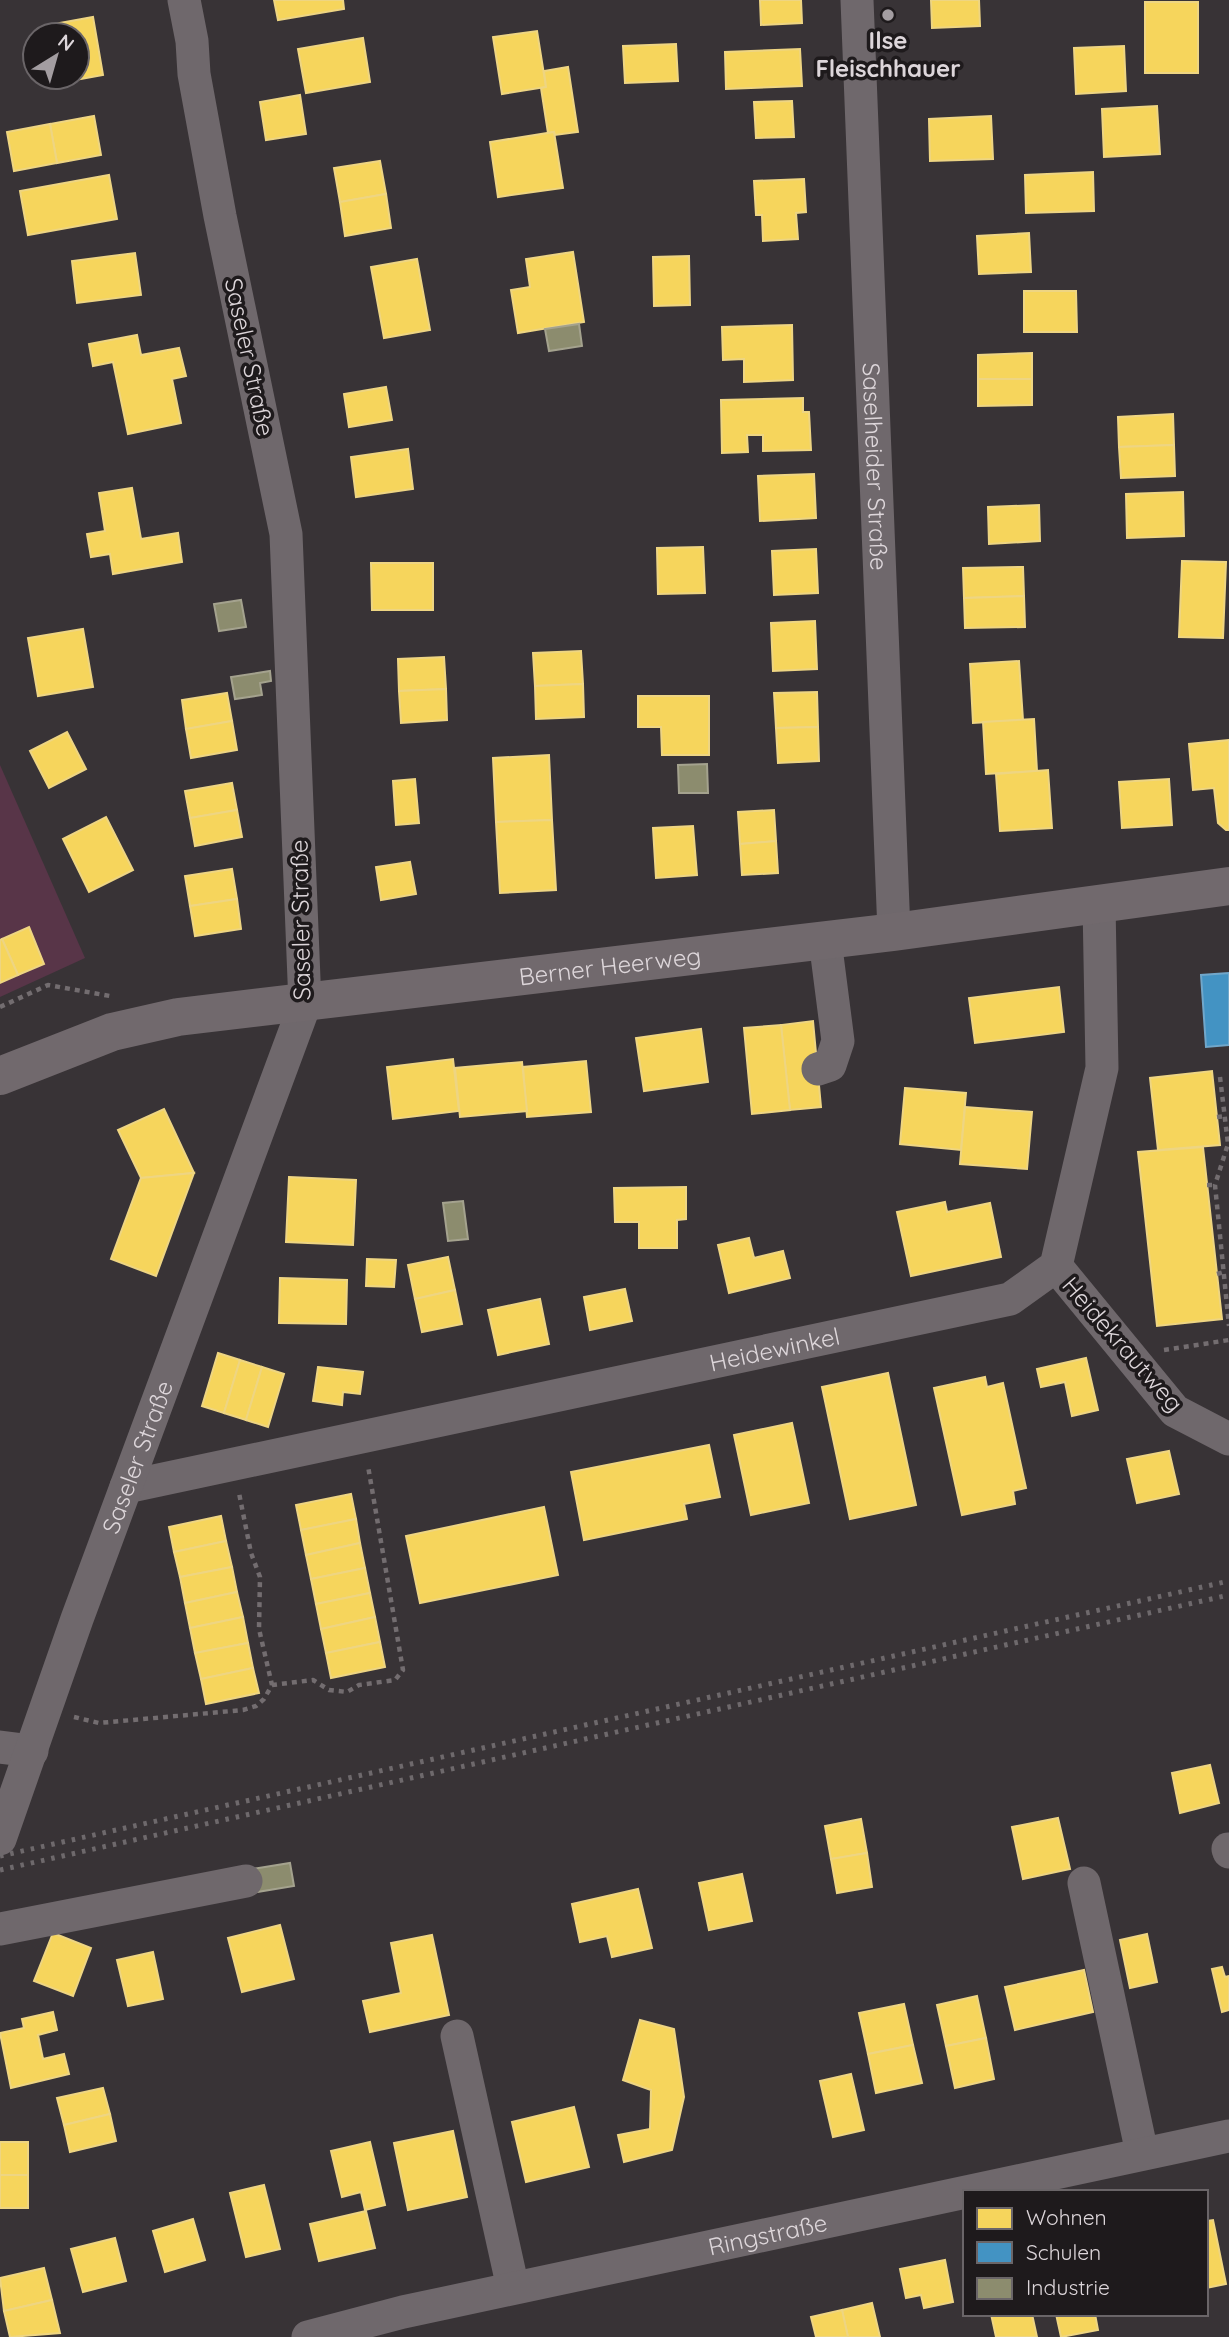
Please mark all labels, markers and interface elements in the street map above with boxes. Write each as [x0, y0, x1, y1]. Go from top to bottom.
marker: Ilse Fleischhauer [880, 7, 896, 23]
north arrow [21, 21, 91, 91]
place label: Ilse Fleischhauer [815, 25, 961, 83]
text: N [53, 29, 79, 56]
street label: Saseler Straße [219, 275, 281, 439]
street label: Saselheider Straße [856, 362, 895, 571]
street label: Saseler Straße [284, 839, 316, 1001]
street label: Berner Heerweg [517, 940, 703, 991]
street label: Heidekrautweg [1056, 1270, 1190, 1418]
street label: Heidewinkel [707, 1321, 842, 1378]
street label: Saseler Straße [95, 1376, 179, 1537]
legend [963, 2190, 1208, 2316]
text: Wohnen [1026, 2204, 1107, 2230]
street label: Ringstraße [705, 2207, 830, 2262]
text: Schulen [1026, 2239, 1101, 2265]
text: Industrie [1026, 2274, 1110, 2300]

